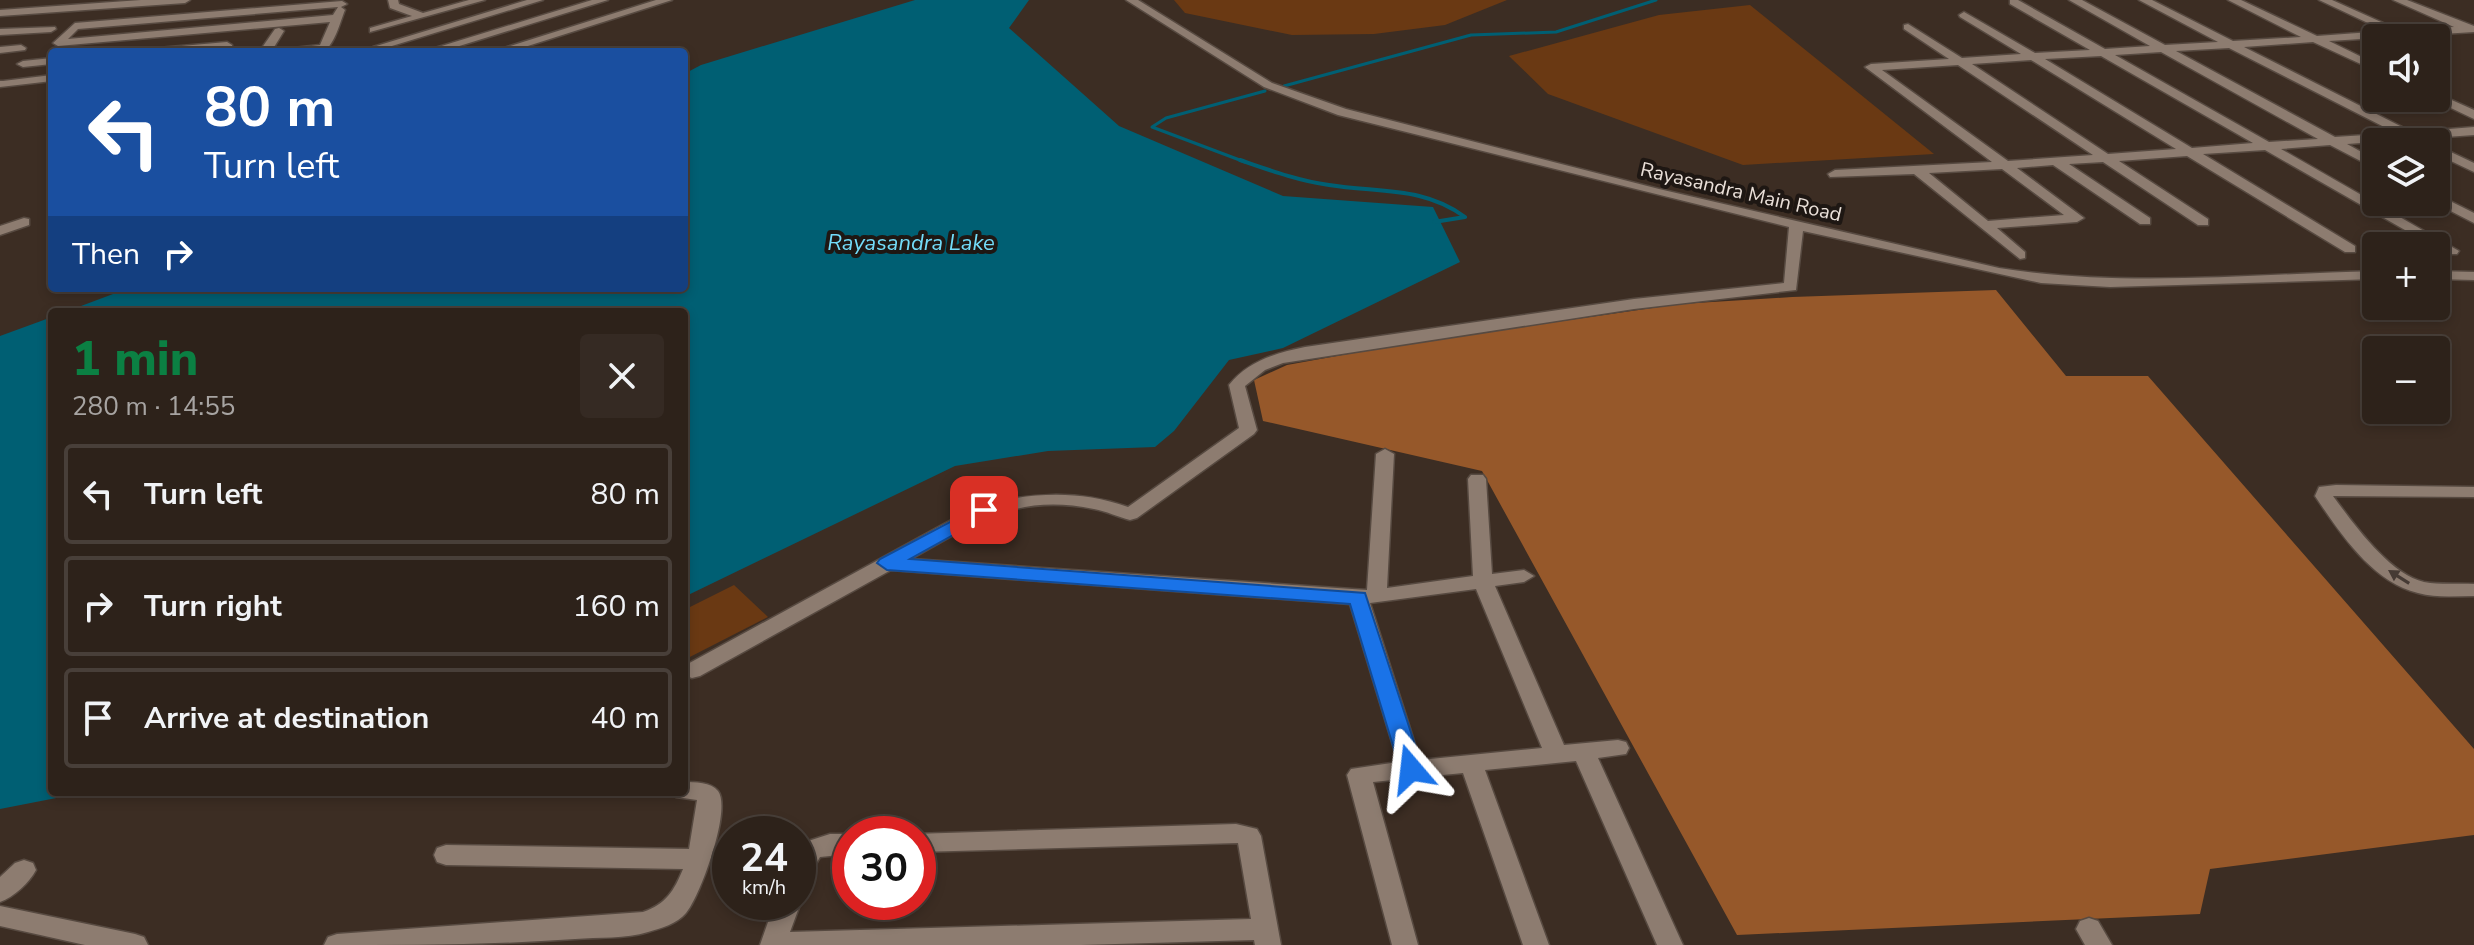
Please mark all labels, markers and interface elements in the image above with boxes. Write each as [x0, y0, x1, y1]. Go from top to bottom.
map controls [2362, 24, 2450, 424]
button: sound [2362, 24, 2450, 112]
text: 80 m [204, 69, 335, 146]
icon: left [72, 80, 176, 184]
button: layers [2362, 128, 2450, 216]
text: Turn left [204, 142, 339, 191]
street label: Rayasandra Main Road [1638, 156, 1844, 228]
water label: Rayasandra Lake [827, 228, 995, 258]
icon: right [156, 232, 200, 276]
button: + [2362, 232, 2450, 320]
text: Then [72, 234, 140, 275]
text: 1 min [72, 326, 198, 392]
button: close [580, 334, 664, 418]
button: − [2362, 336, 2450, 424]
text: 280 m · 14:55 [72, 389, 235, 424]
icon: left [76, 472, 120, 516]
text: Turn left [144, 474, 262, 515]
text: 80 m [591, 474, 660, 515]
pin [950, 476, 1018, 544]
icon: arrive [962, 488, 1006, 532]
one-way arrow [2388, 571, 2410, 585]
icon: right [76, 584, 120, 628]
text: Turn right [144, 586, 282, 627]
text: 160 m [573, 586, 660, 627]
icon: arrive [76, 696, 120, 740]
text: Arrive at destination [144, 698, 429, 739]
text: 40 m [591, 698, 660, 739]
position arrow [1369, 727, 1453, 811]
speed limit sign: 30 [832, 816, 936, 920]
text: 24 [740, 831, 788, 885]
text: km/h [742, 874, 786, 901]

